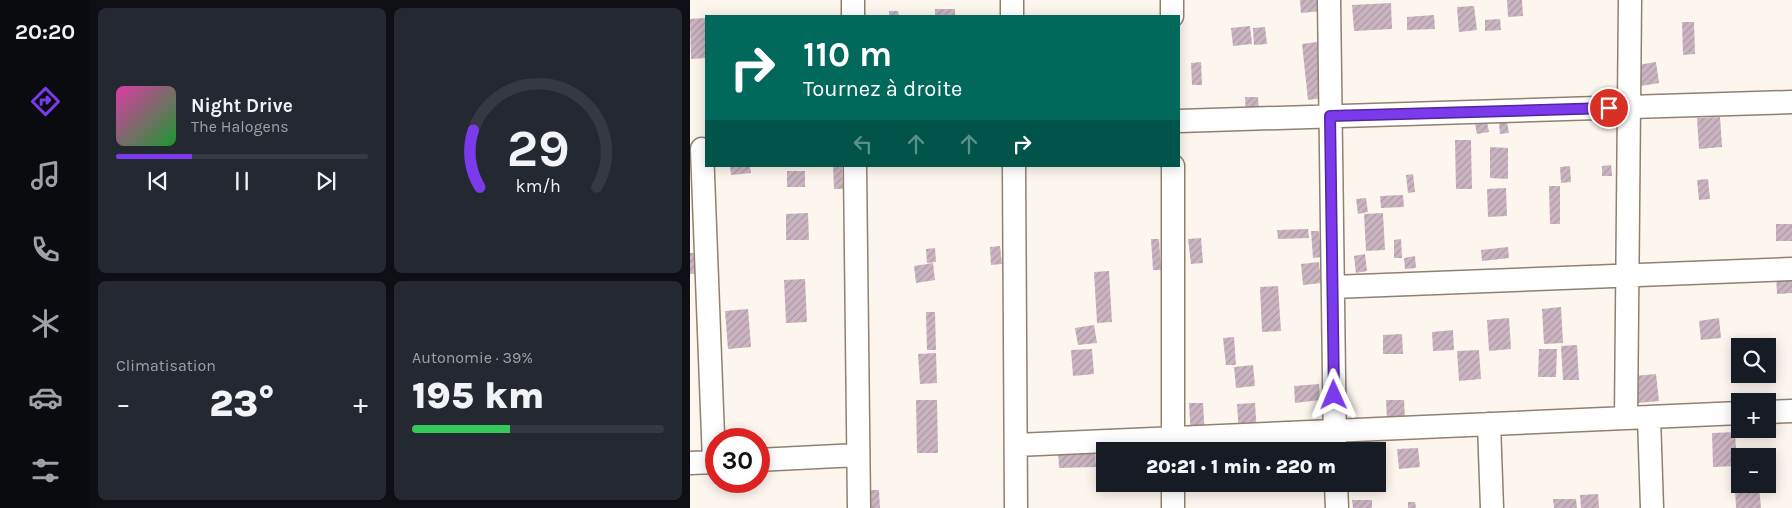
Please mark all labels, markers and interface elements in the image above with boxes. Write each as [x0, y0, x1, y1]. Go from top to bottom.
text: 20:20 [15, 19, 75, 45]
text: 110 m [803, 34, 892, 75]
icon: right [720, 35, 785, 100]
text: Tournez à droite [803, 76, 962, 102]
icon: directions [28, 84, 63, 119]
pin [1588, 87, 1630, 129]
icon: arrive [1595, 94, 1623, 122]
text: Night Drive [191, 95, 293, 117]
text: The Halogens [191, 117, 289, 136]
text: 29 [506, 118, 570, 179]
icon: left [849, 130, 877, 158]
icon: ahead [902, 130, 930, 158]
icon: ahead [955, 130, 983, 158]
icon: right [1008, 130, 1036, 158]
icon: music [28, 158, 63, 193]
icon: previous [144, 167, 172, 195]
icon: pause [228, 167, 256, 195]
icon: next [312, 167, 340, 195]
text: km/h [515, 176, 561, 197]
icon: phone [28, 232, 63, 267]
icon: climate [28, 306, 63, 341]
map controls [1731, 338, 1776, 493]
button: search [1731, 338, 1776, 383]
text: Autonomie · 39% [412, 348, 533, 367]
text: Climatisation [116, 356, 216, 375]
position arrow [1307, 368, 1359, 420]
text: 195 km [412, 373, 544, 418]
icon: car [28, 380, 63, 415]
text: 23° [209, 381, 275, 426]
text: − [116, 387, 131, 420]
text: + [353, 387, 368, 420]
button: + [1731, 393, 1776, 438]
speed limit sign: 30 [705, 428, 770, 493]
button: − [1731, 448, 1776, 493]
icon: filters [28, 453, 63, 488]
text: 20:21 · 1 min · 220 m [1146, 456, 1336, 478]

